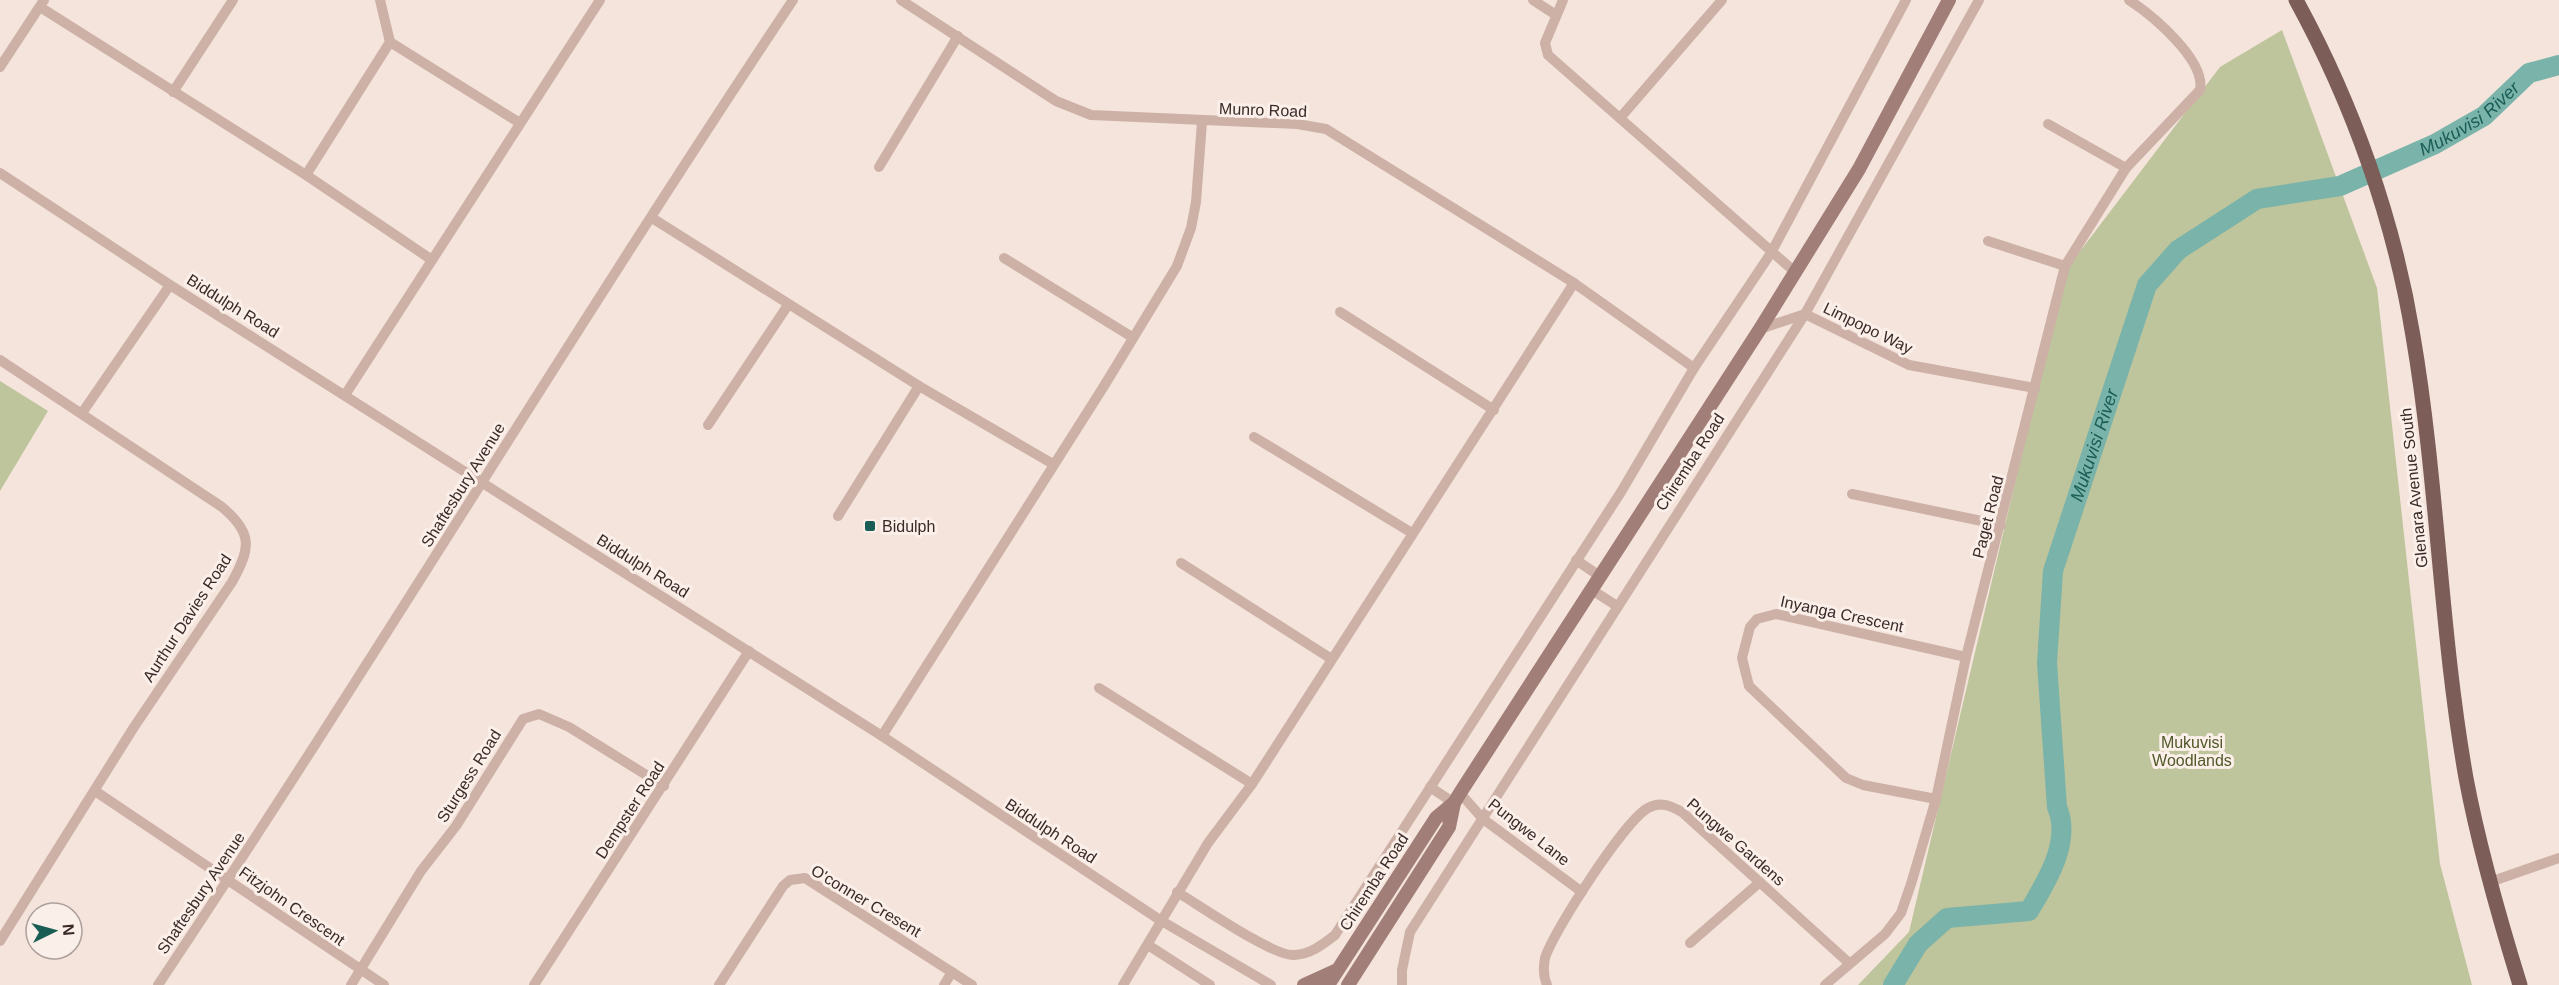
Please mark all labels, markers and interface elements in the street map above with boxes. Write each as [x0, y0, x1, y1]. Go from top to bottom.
water label: Mukuvisi River [2416, 77, 2524, 160]
street label: Munro Road [1219, 100, 1307, 120]
street label: Biddulph Road [184, 271, 282, 341]
street label: Limpopo Way [1821, 299, 1915, 357]
water label: Mukuvisi River [2067, 386, 2122, 504]
street label: Glenara Avenue South [2397, 407, 2431, 569]
street label: Chiremba Road [1652, 410, 1728, 514]
street label: Shaftesbury Avenue [418, 420, 508, 550]
street label: Paget Road [1970, 474, 2006, 560]
place label: Bidulph [882, 518, 935, 535]
marker: Bidulph [863, 519, 877, 533]
street label: Biddulph Road [594, 531, 692, 601]
street label: Aurthur Davies Road [139, 551, 235, 685]
street label: Inyanga Crescent [1779, 593, 1906, 635]
street label: Sturgess Road [434, 727, 504, 825]
park label: Mukuvisi Woodlands [2152, 734, 2232, 769]
street label: Dempster Road [592, 758, 668, 862]
street label: Biddulph Road [1002, 795, 1100, 867]
street label: Pungwe Lane [1485, 795, 1573, 869]
street label: Pungwe Gardens [1684, 795, 1788, 889]
street label: Shaftesbury Avenue [154, 829, 248, 957]
street label: Chiremba Road [1336, 830, 1412, 934]
street label: O'conner Cresent [808, 862, 924, 941]
street label: Fitzjohn Crescent [236, 863, 348, 949]
north arrow [24, 901, 84, 961]
text: N [59, 923, 77, 936]

